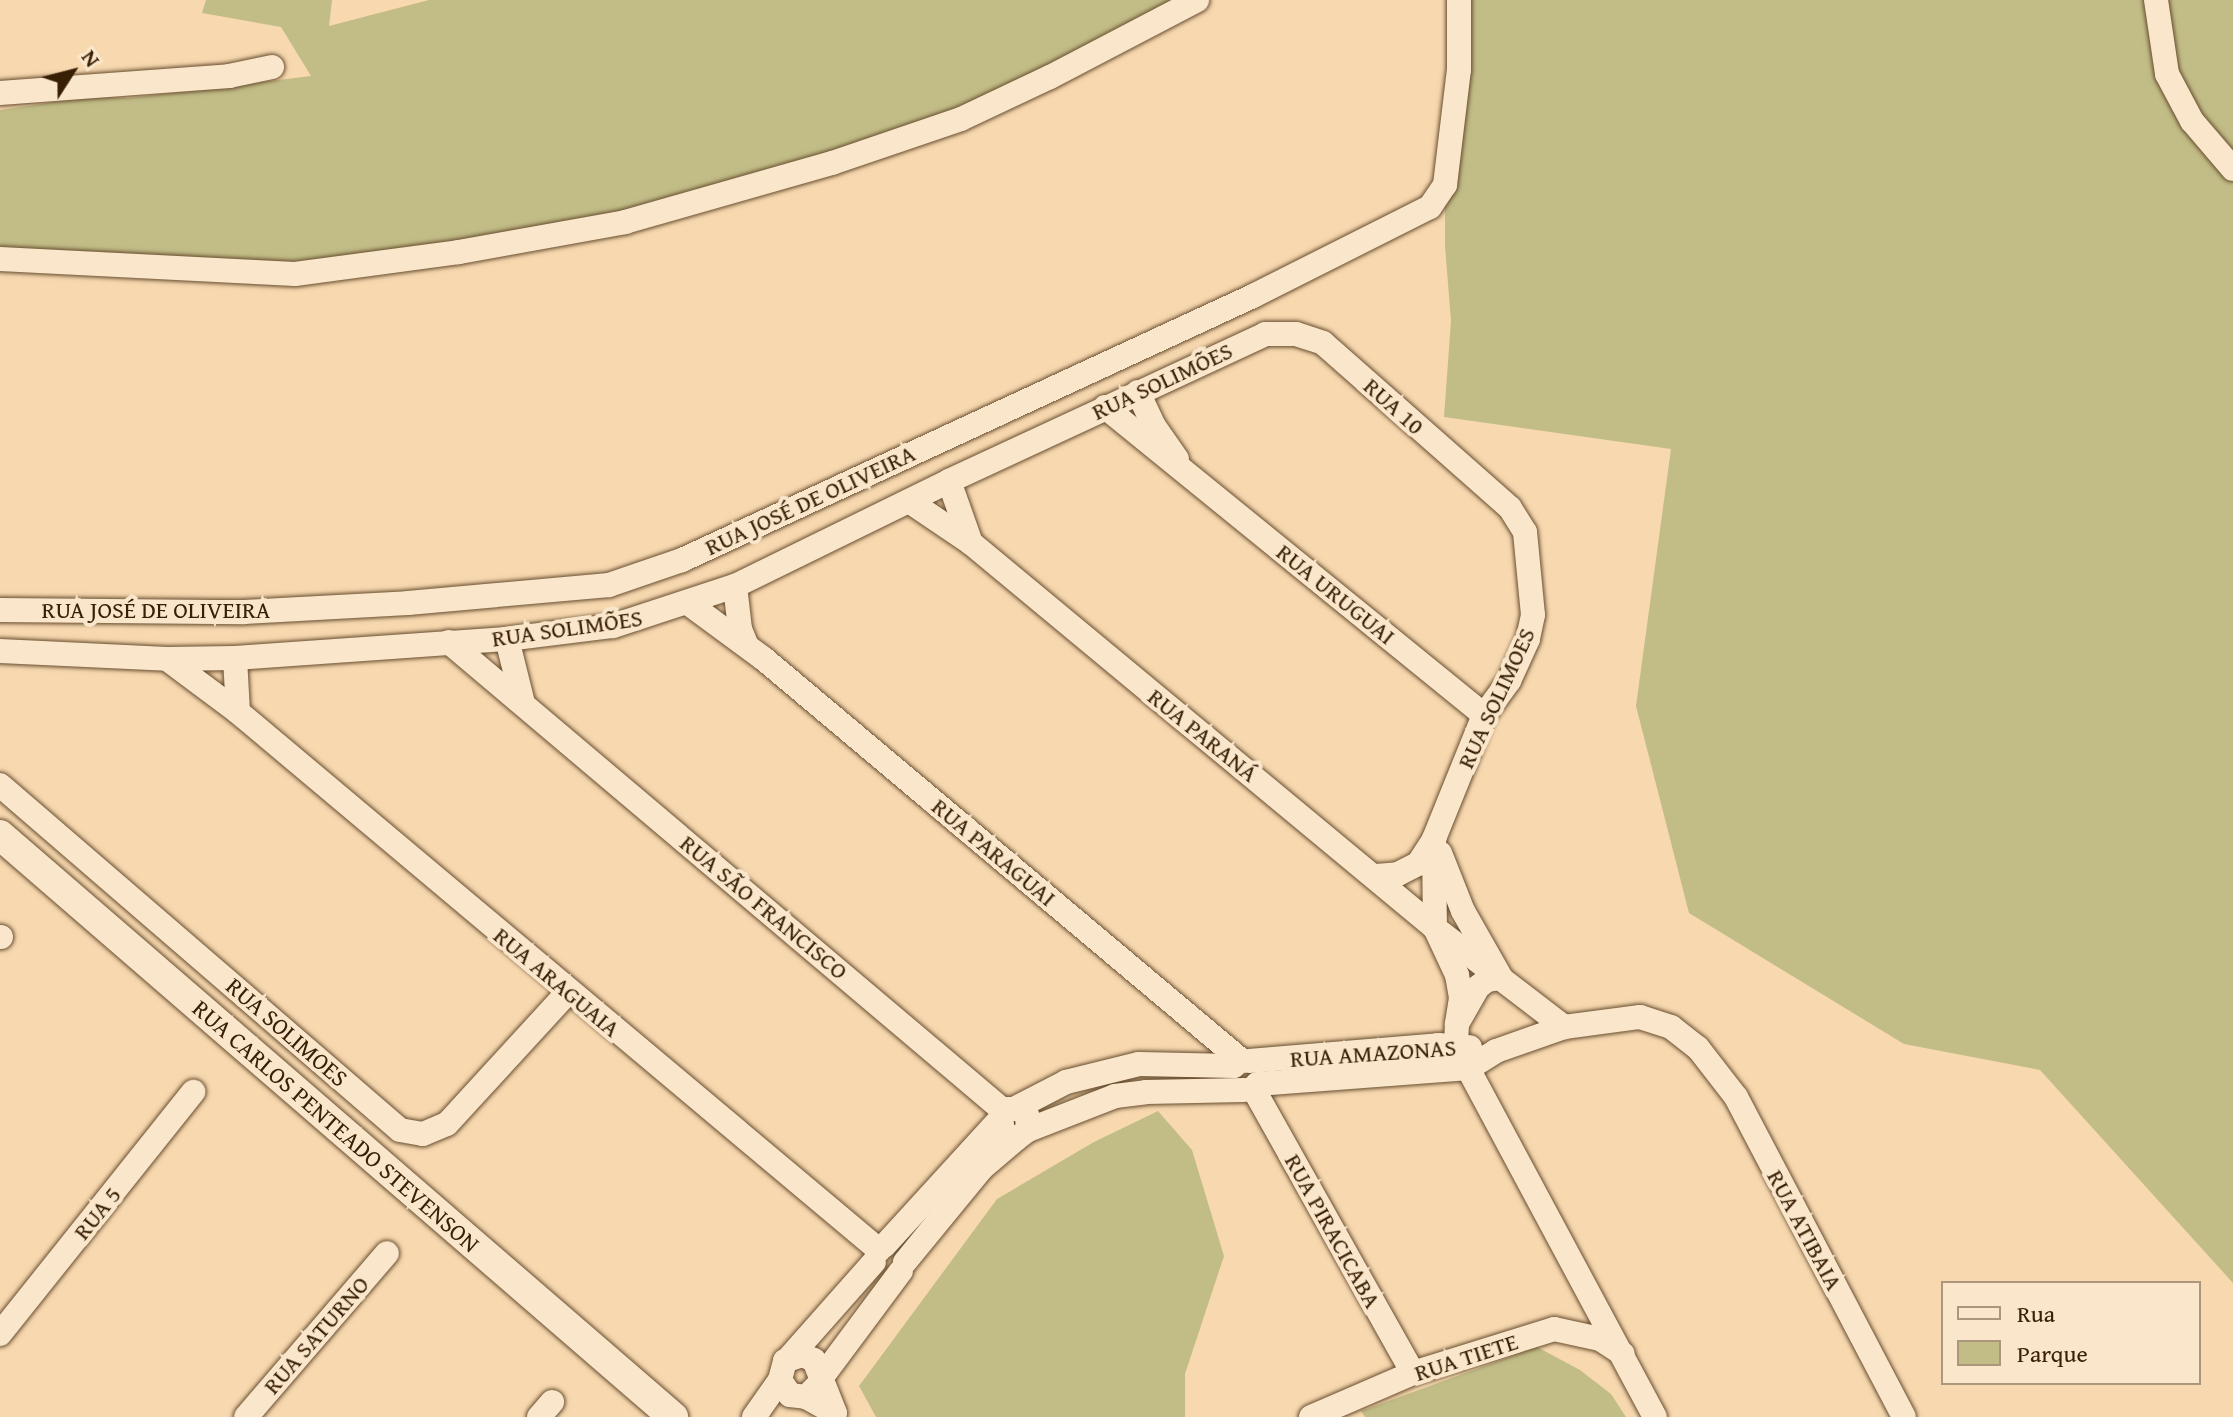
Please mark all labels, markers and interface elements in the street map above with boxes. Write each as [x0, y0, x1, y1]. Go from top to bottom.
north arrow [32, 32, 112, 112]
text: N [74, 43, 109, 73]
street label: RUA SOLIMÕES [1087, 336, 1237, 426]
street label: RUA 10 [1358, 371, 1430, 441]
street label: RUA JOSÉ DE OLIVEIRA [700, 439, 920, 561]
street label: RUA URUGUAI [1271, 537, 1401, 651]
street label: RUA JOSÉ DE OLIVEIRA [42, 596, 270, 624]
street label: RUA SOLIMÕES [490, 603, 644, 653]
street label: RUA SOLIMOES [1451, 623, 1541, 773]
street label: RUA PARANÁ [1142, 682, 1264, 788]
street label: RUA PARAGUAI [926, 792, 1062, 912]
street label: RUA SÃO FRANCISCO [674, 828, 854, 986]
street label: RUA ARAGUAIA [488, 921, 626, 1043]
street label: RUA SOLIMOES [220, 971, 354, 1093]
street label: RUA CARLOS PENTEADO STEVENSON [187, 994, 485, 1258]
street label: RUA AMAZONAS [1289, 1033, 1457, 1073]
street label: RUA PIRACICABA [1279, 1149, 1387, 1313]
street label: RUA ATIBAIA [1761, 1165, 1849, 1295]
street label: RUA 5 [67, 1181, 127, 1245]
street label: RUA SATURNO [257, 1270, 375, 1400]
legend [1941, 1281, 2201, 1385]
text: Rua [2017, 1296, 2055, 1331]
street label: RUA TIETE [1411, 1327, 1521, 1387]
text: Parque [2017, 1336, 2088, 1371]

